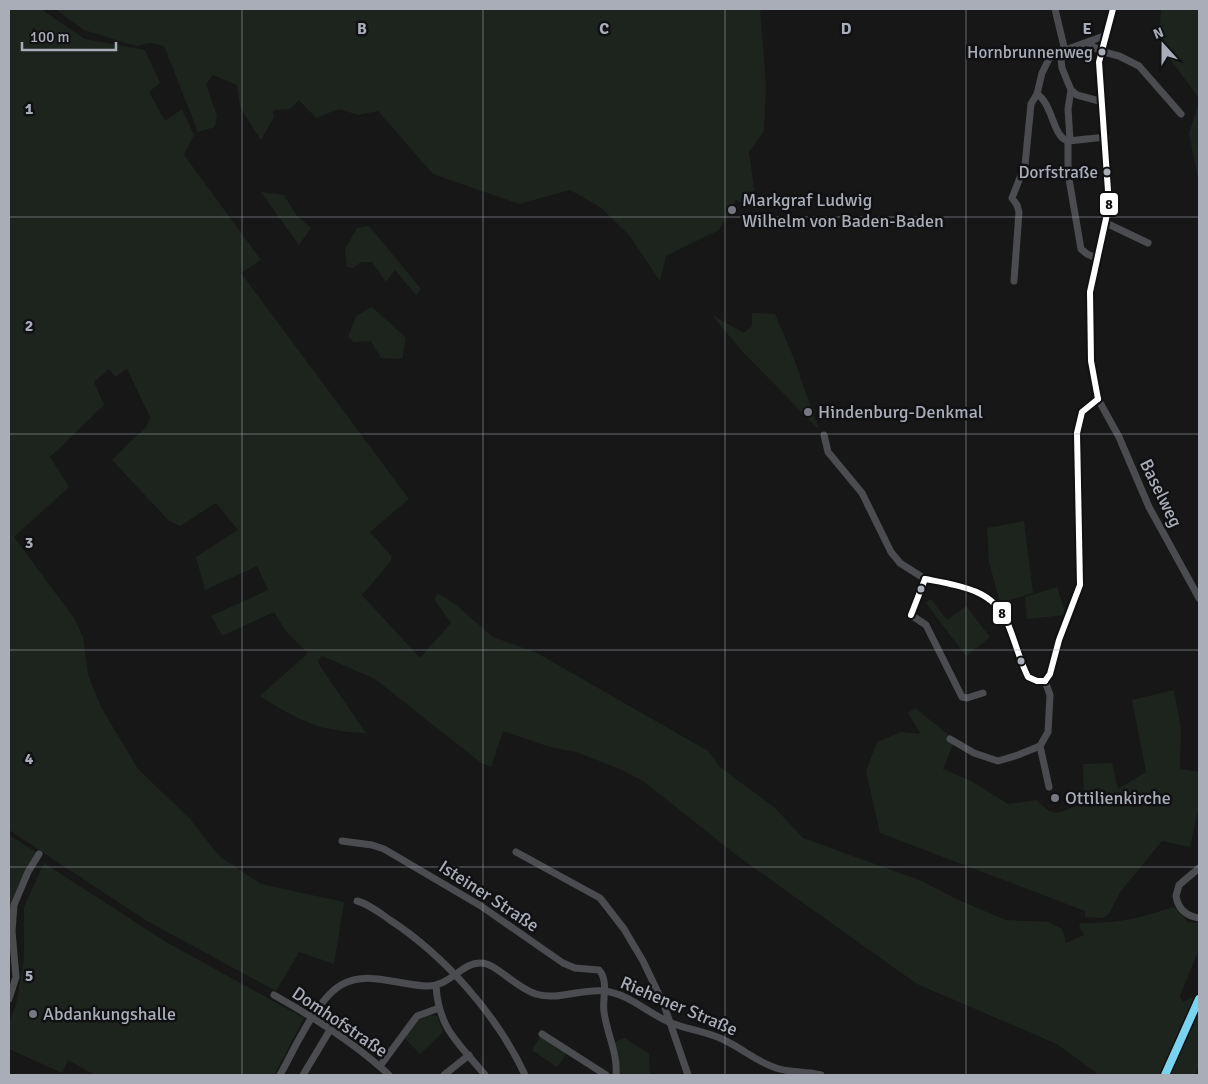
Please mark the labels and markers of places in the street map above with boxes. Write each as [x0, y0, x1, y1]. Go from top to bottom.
place label: Hornbrunnenweg [967, 42, 1093, 63]
marker: Hornbrunnenweg [1097, 47, 1107, 57]
place label: Dorfstraße [1018, 162, 1098, 183]
marker: Dorfstraße [1102, 167, 1112, 177]
place label: Markgraf Ludwig Wilhelm von Baden-Baden [742, 189, 944, 232]
marker: Markgraf Ludwig Wilhelm von Baden-Baden [726, 204, 738, 216]
place label: Hindenburg-Denkmal [818, 401, 983, 423]
marker: Hindenburg-Denkmal [802, 406, 814, 418]
unlabelled marker [916, 584, 926, 594]
unlabelled marker [1016, 656, 1026, 666]
place label: Ottilienkirche [1065, 787, 1171, 809]
marker: Ottilienkirche [1049, 792, 1061, 804]
place label: Abdankungshalle [43, 1003, 176, 1025]
marker: Abdankungshalle [27, 1008, 39, 1020]

